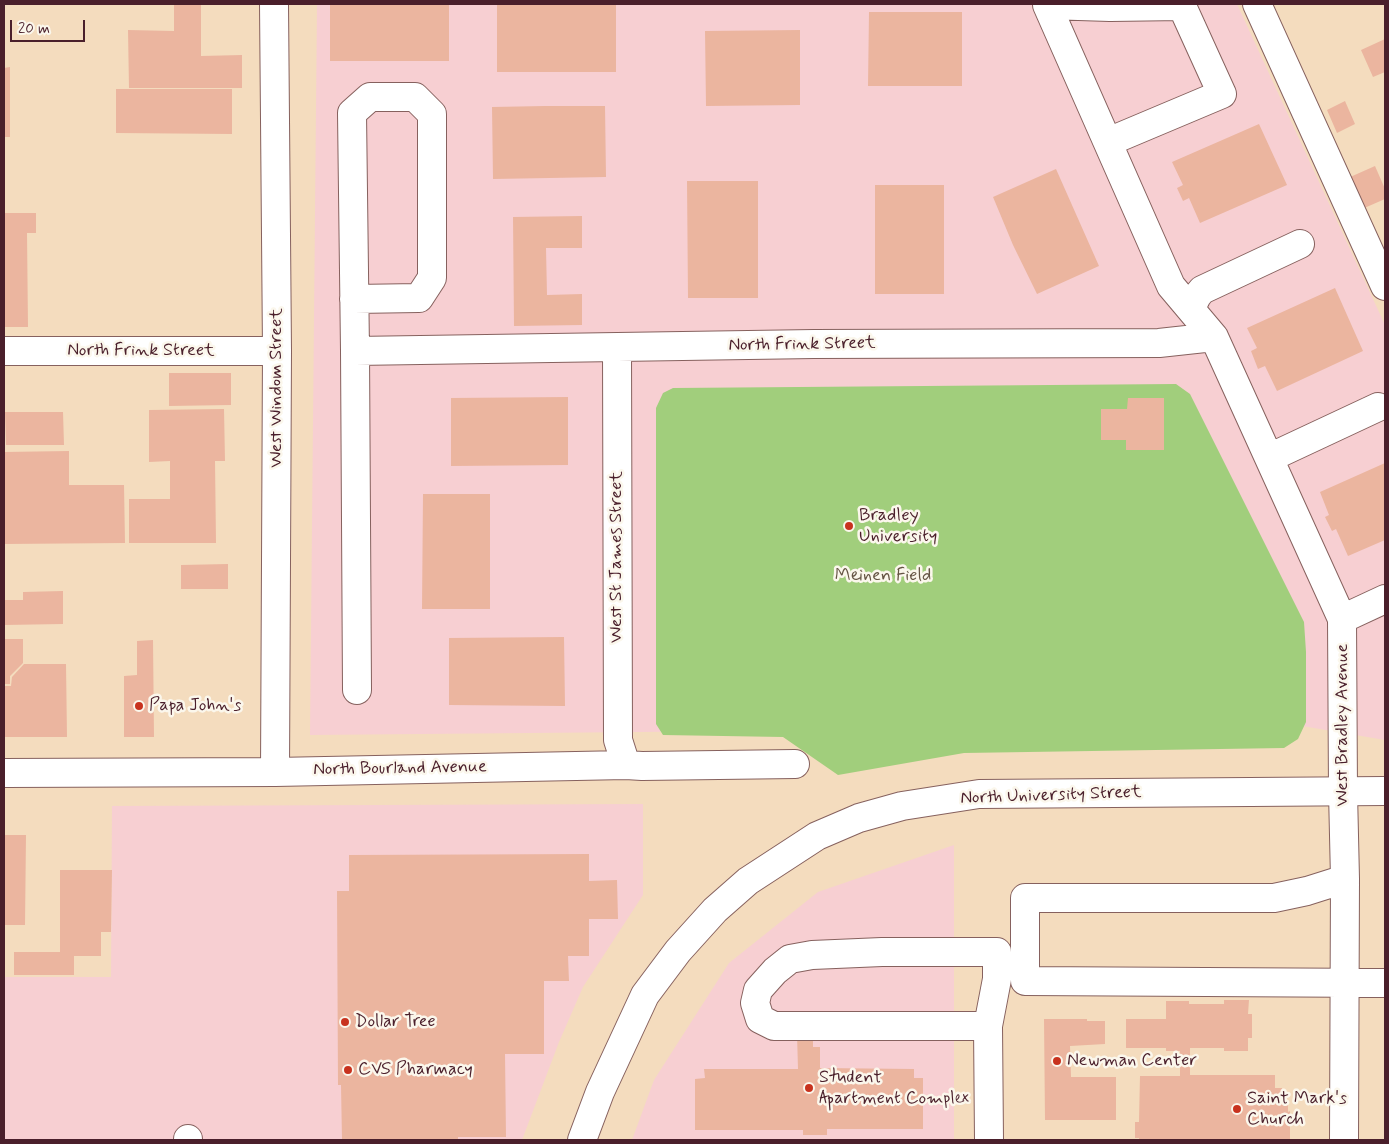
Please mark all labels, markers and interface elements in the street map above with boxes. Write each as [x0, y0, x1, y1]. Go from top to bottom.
scale bar [12, 10, 88, 42]
text: 20 m [18, 19, 50, 39]
street label: West Windom Street [266, 308, 288, 468]
street label: North Frink Street [728, 333, 876, 357]
street label: North Frink Street [67, 340, 215, 362]
street label: West St James Street [606, 471, 628, 643]
place label: Bradley University [859, 505, 937, 548]
marker: Bradley University [843, 520, 855, 532]
park label: Meinen Field [835, 565, 931, 587]
street label: West Bradley Avenue [1332, 644, 1354, 806]
place label: Papa John's [149, 695, 241, 717]
marker: Papa John's [133, 700, 145, 712]
street label: North Bourland Avenue [313, 757, 487, 781]
street label: North University Street [960, 782, 1142, 810]
place label: Dollar Tree [355, 1011, 436, 1033]
marker: Dollar Tree [339, 1016, 351, 1028]
place label: Newman Center [1067, 1050, 1197, 1072]
marker: Newman Center [1051, 1055, 1063, 1067]
place label: CVS Pharmacy [358, 1059, 473, 1081]
marker: CVS Pharmacy [342, 1064, 354, 1076]
place label: Student Apartment Complex [819, 1067, 969, 1110]
marker: Student Apartment Complex [803, 1082, 815, 1094]
place label: Saint Mark's Church [1247, 1088, 1347, 1130]
marker: Saint Mark's Church [1231, 1103, 1243, 1115]

